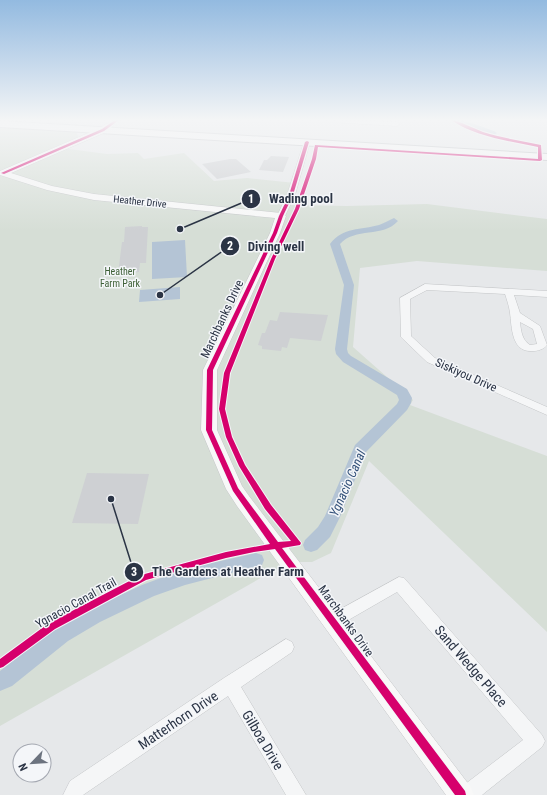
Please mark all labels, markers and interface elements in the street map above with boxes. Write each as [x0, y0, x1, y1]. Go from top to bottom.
callout: Wading pool [241, 186, 341, 211]
text: Wading pool [269, 191, 333, 206]
text: 1 [248, 192, 254, 206]
street label: Heather Drive [113, 193, 167, 210]
callout: Diving well [220, 234, 313, 259]
text: 2 [227, 239, 233, 253]
text: Diving well [248, 239, 304, 254]
park label: Heather Farm Park [100, 266, 141, 289]
street label: Marchbanks Drive [198, 277, 246, 360]
street label: Siskiyou Drive [433, 355, 499, 395]
water label: Ygnacio Canal [326, 447, 369, 519]
callout: The Gardens at Heather Farm [124, 559, 312, 584]
text: The Gardens at Heather Farm [152, 564, 304, 579]
text: 3 [131, 565, 137, 579]
street label: Ygnacio Canal Trail [33, 575, 119, 631]
street label: Marchbanks Drive [315, 583, 377, 660]
street label: Sand Wedge Place [431, 622, 511, 710]
street label: Matterhorn Drive [135, 687, 221, 752]
street label: Gilboa Drive [239, 707, 287, 773]
north arrow [12, 743, 52, 783]
text: N [16, 761, 31, 773]

